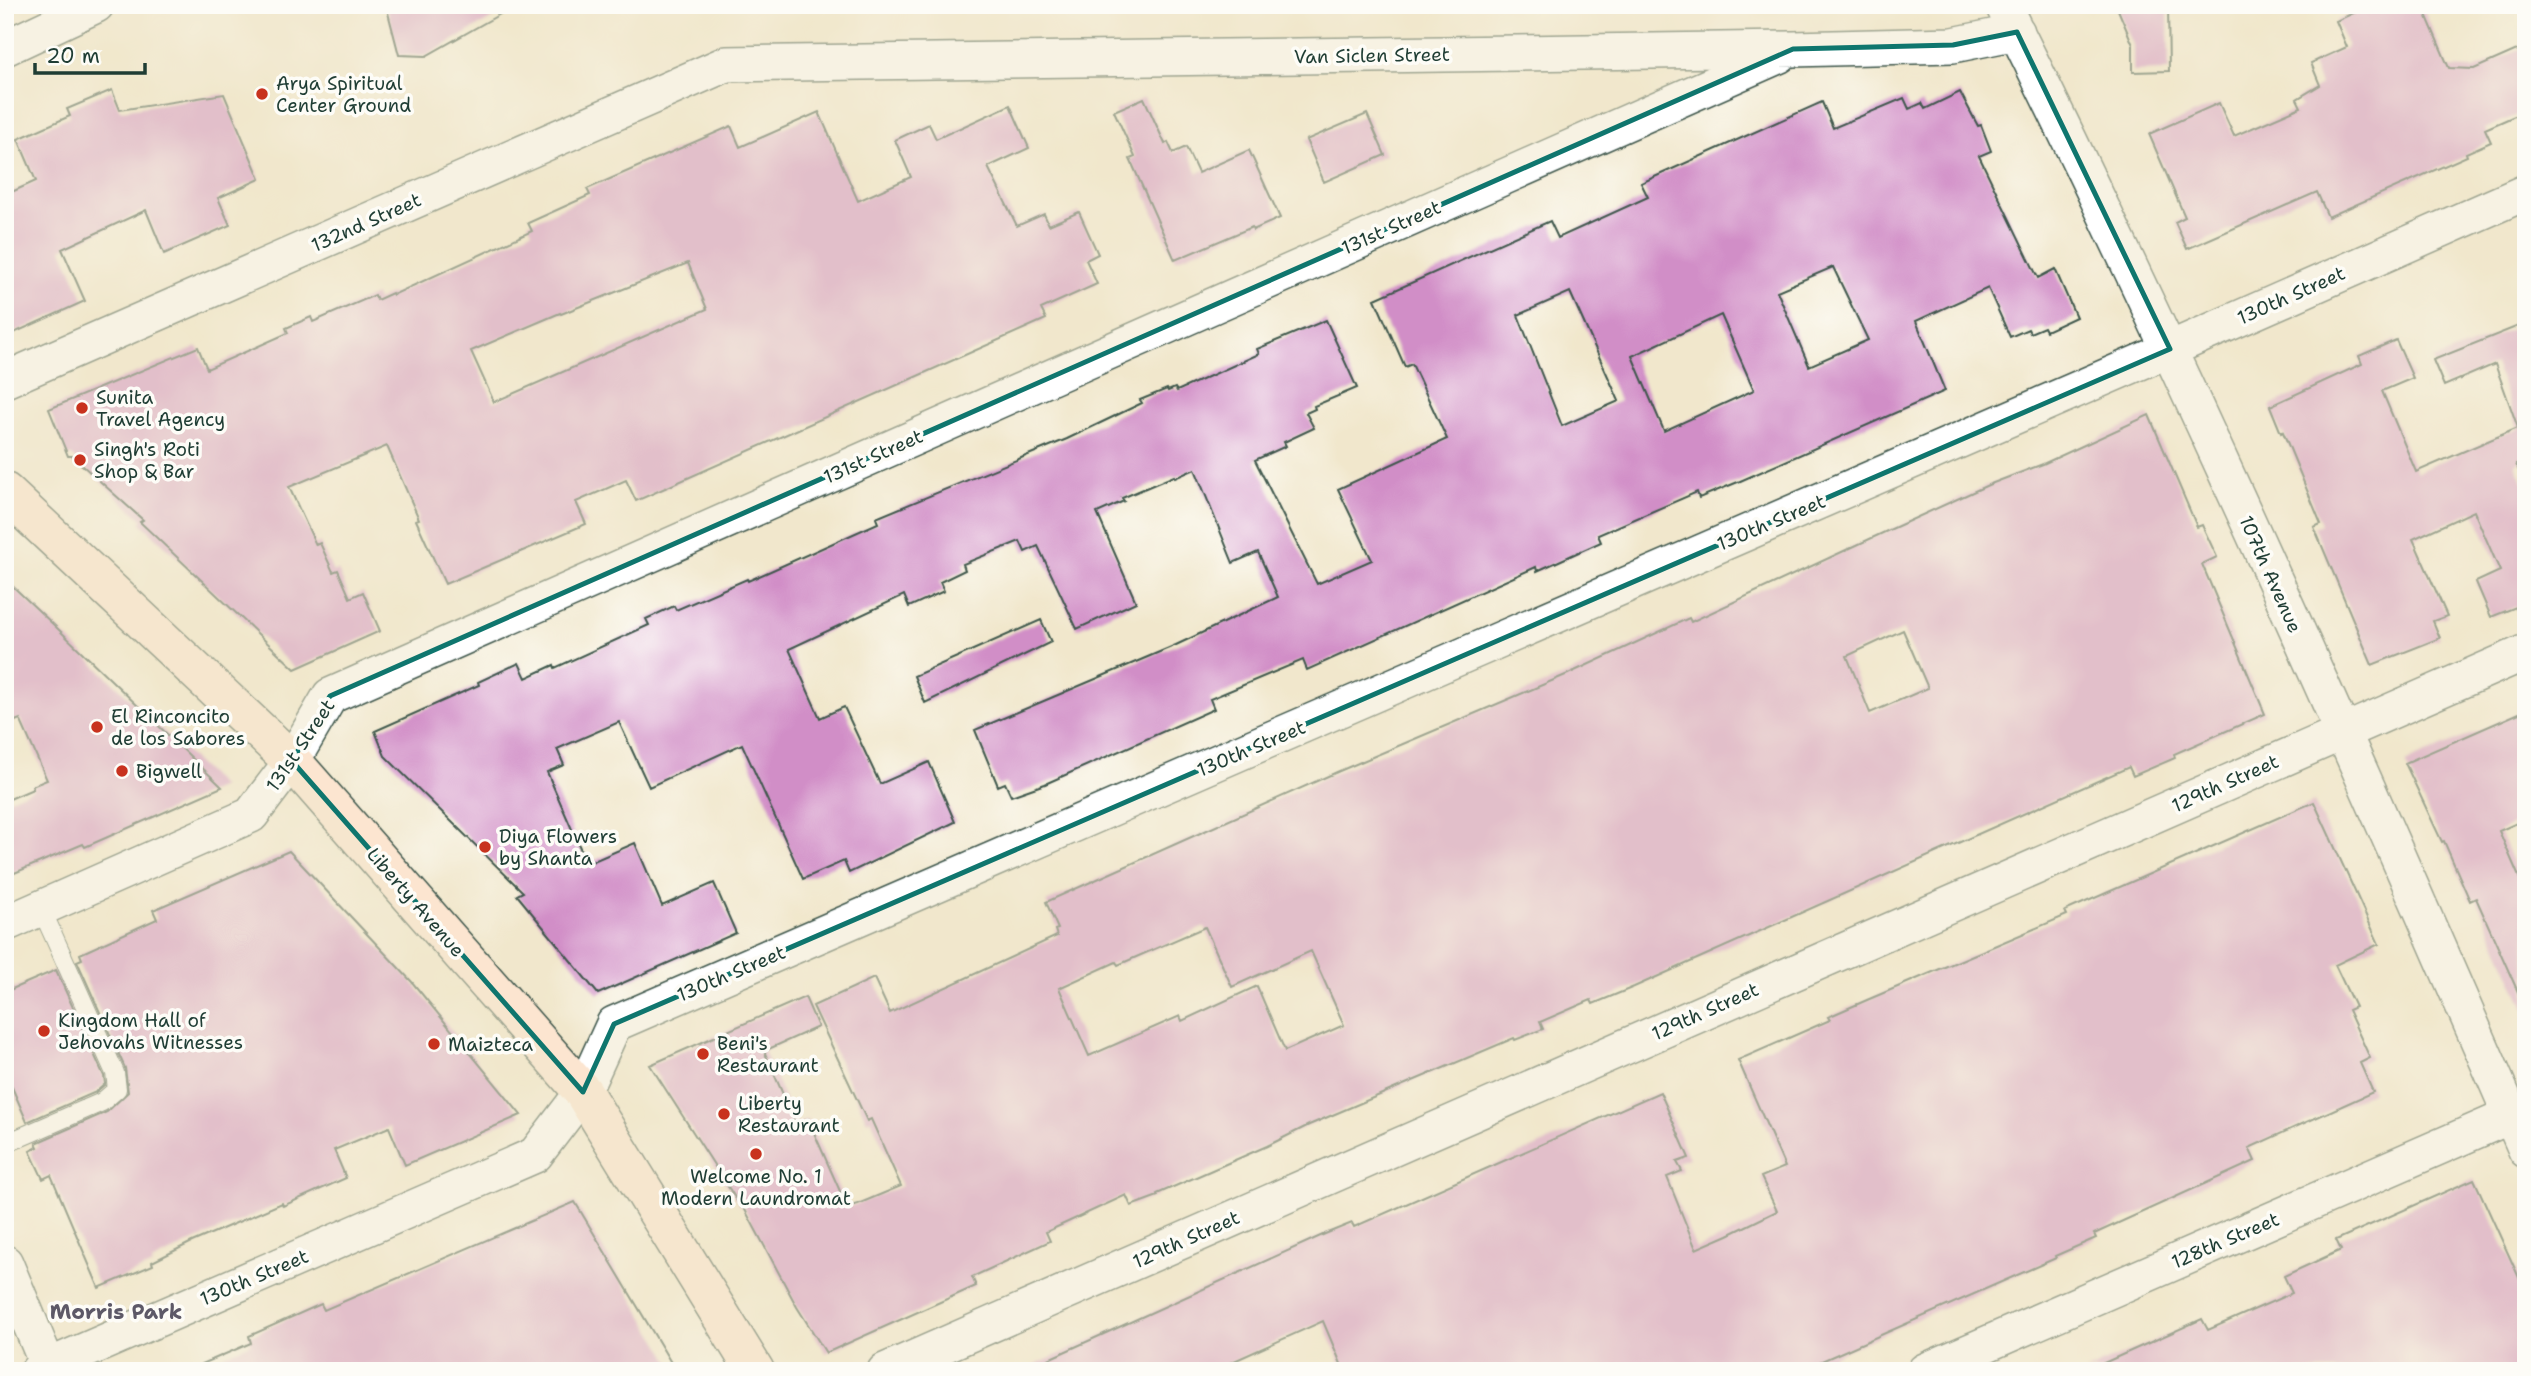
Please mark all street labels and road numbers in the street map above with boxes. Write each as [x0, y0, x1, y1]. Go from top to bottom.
street label: Van Siclen Street [1294, 42, 1450, 69]
street label: 132nd Street [307, 187, 425, 258]
street label: 131st Street [1338, 194, 1445, 260]
street label: 130th Street [2233, 261, 2349, 330]
street label: 131st Street [820, 423, 927, 489]
street label: 130th Street [1713, 488, 1829, 557]
street label: 107th Avenue [2233, 512, 2308, 637]
street label: 131st Street [260, 694, 340, 796]
street label: 130th Street [1193, 714, 1309, 783]
street label: 129th Street [2168, 749, 2283, 818]
street label: Liberty Avenue [361, 842, 470, 962]
street label: 130th Street [673, 939, 789, 1008]
street label: 129th Street [1648, 977, 1763, 1046]
street label: 129th Street [1129, 1205, 1244, 1274]
street label: 128th Street [2167, 1207, 2283, 1274]
street label: 130th Street [196, 1243, 312, 1312]

